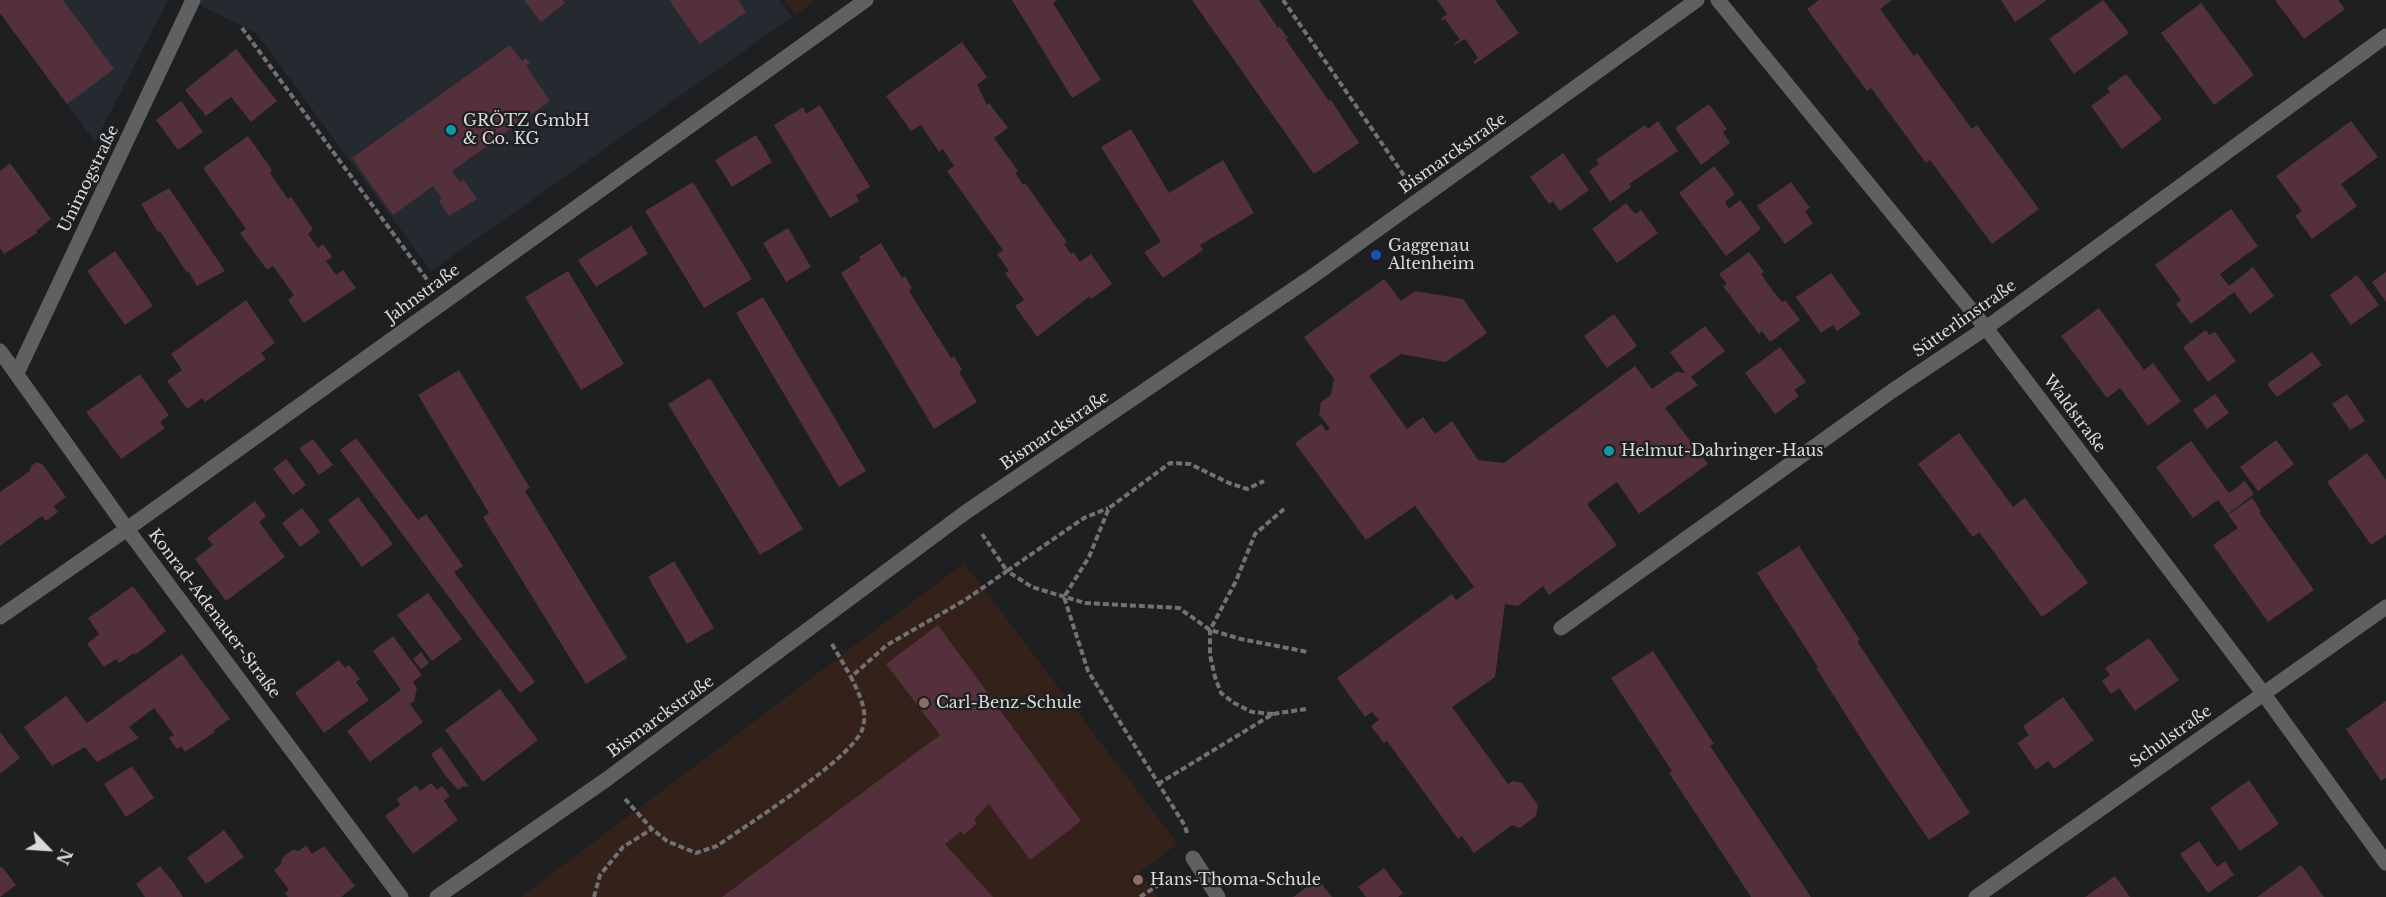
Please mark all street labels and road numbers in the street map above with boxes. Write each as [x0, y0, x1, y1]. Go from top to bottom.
street label: Bismarckstraße [1396, 110, 1510, 198]
street label: Unimogstraße [55, 122, 123, 236]
street label: Jahnstraße [382, 261, 464, 327]
street label: Sütterlinstraße [1910, 276, 2020, 362]
street label: Waldstraße [2039, 371, 2109, 457]
street label: Bismarckstraße [997, 388, 1113, 474]
street label: Konrad-Adenauer-Straße [144, 526, 284, 702]
street label: Bismarckstraße [604, 672, 718, 762]
street label: Schulstraße [2126, 702, 2216, 772]

